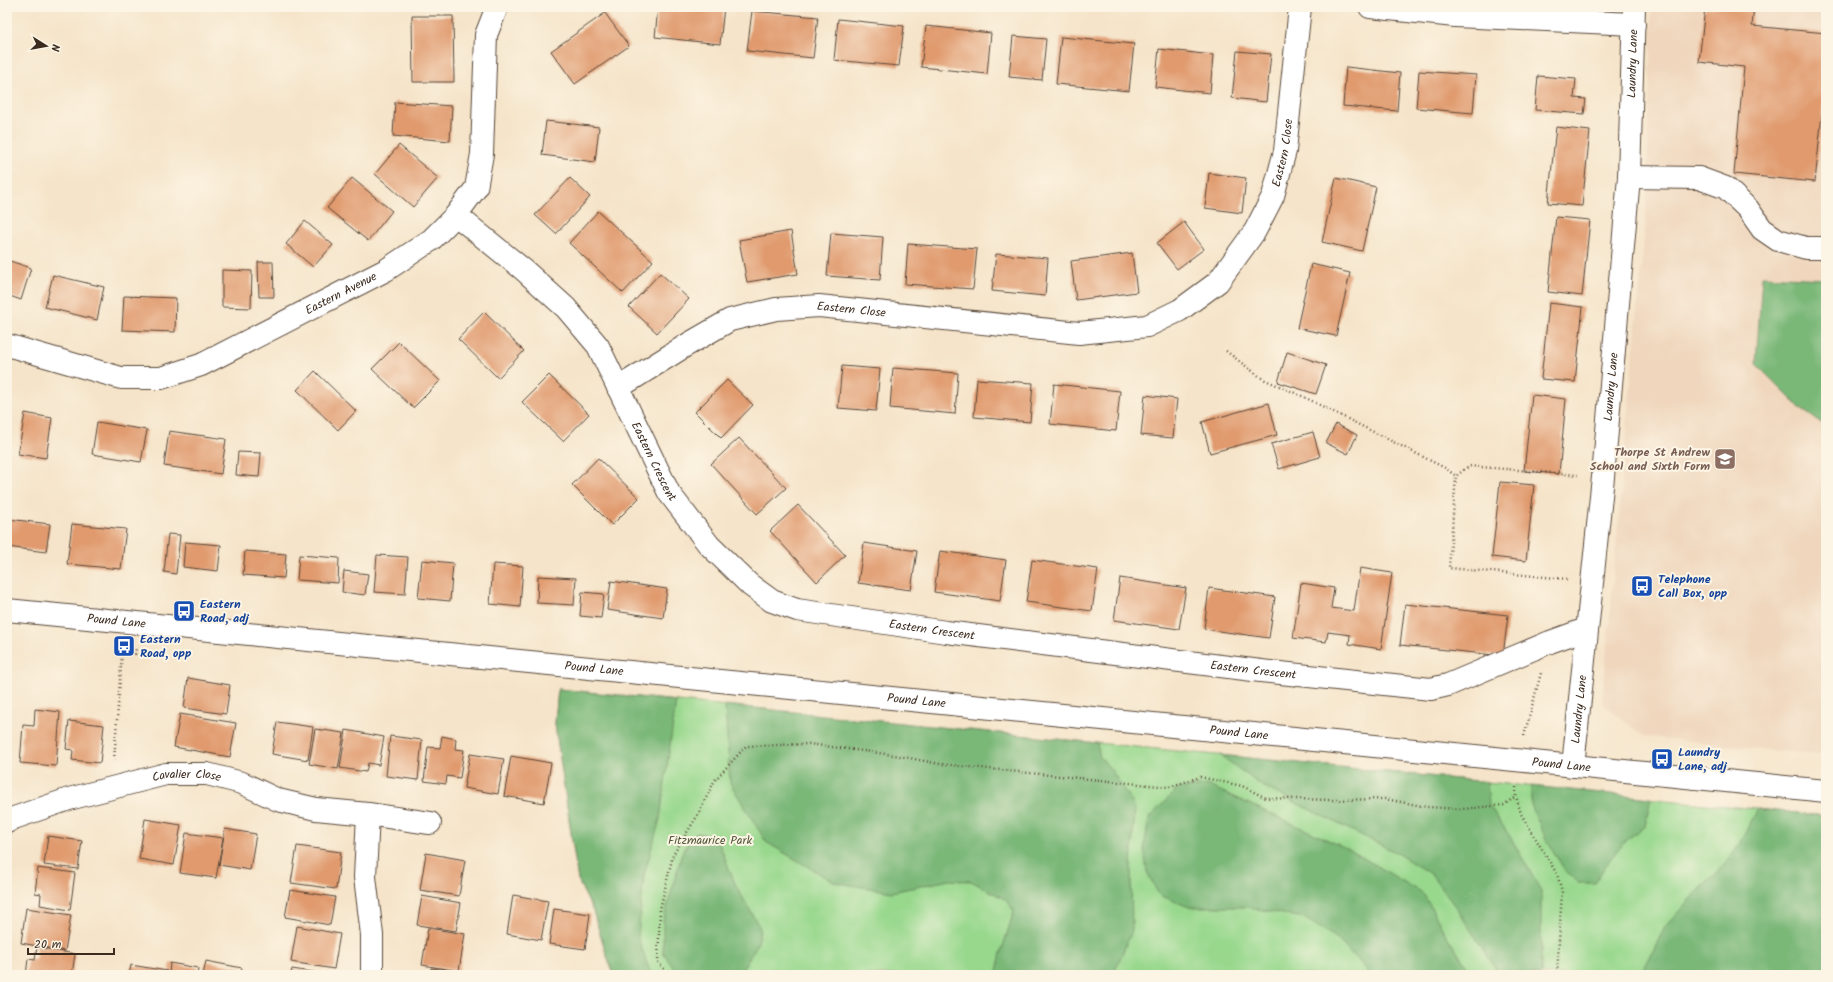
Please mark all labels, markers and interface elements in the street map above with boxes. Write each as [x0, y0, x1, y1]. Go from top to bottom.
north arrow [26, 26, 66, 66]
street label: Laundry Lane [1622, 28, 1643, 98]
text: N [45, 43, 64, 53]
street label: Eastern Close [1267, 117, 1298, 189]
street label: Eastern Avenue [302, 267, 381, 320]
street label: Eastern Close [816, 297, 887, 323]
street label: Laundry Lane [1599, 351, 1624, 422]
street label: Eastern Crescent [626, 419, 681, 506]
place label: Thorpe St Andrew School and Sixth Form [1590, 443, 1710, 476]
school or university icon: Thorpe St Andrew School and Sixth Form [1712, 446, 1738, 472]
place label: Telephone Call Box, opp [1658, 570, 1728, 603]
bus stop icon: Telephone Call Box, opp [1629, 573, 1655, 599]
place label: Eastern Road, adj [200, 595, 250, 628]
bus stop icon: Eastern Road, adj [171, 598, 197, 624]
street label: Pound Lane [86, 609, 147, 634]
street label: Eastern Crescent [888, 615, 976, 646]
place label: Eastern Road, opp [140, 630, 192, 663]
bus stop icon: Eastern Road, opp [111, 633, 137, 659]
street label: Eastern Crescent [1209, 656, 1298, 685]
street label: Pound Lane [564, 657, 625, 681]
street label: Laundry Lane [1566, 674, 1592, 745]
street label: Pound Lane [886, 689, 947, 713]
street label: Pound Lane [1209, 721, 1270, 746]
place label: Laundry Lane, adj [1678, 743, 1728, 776]
bus stop icon: Laundry Lane, adj [1649, 746, 1675, 772]
street label: Pound Lane [1531, 753, 1592, 778]
street label: Cavalier Close [150, 765, 224, 787]
park label: Fitzmaurice Park [668, 831, 752, 850]
scale bar [28, 930, 114, 956]
text: 20 m [34, 935, 62, 954]

